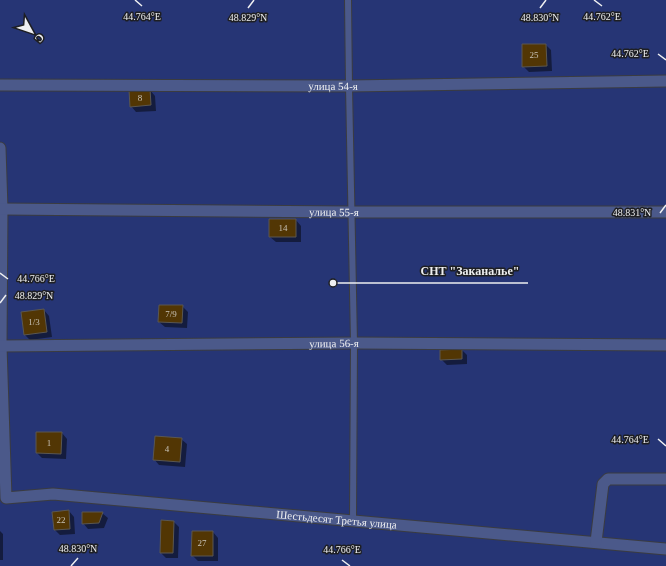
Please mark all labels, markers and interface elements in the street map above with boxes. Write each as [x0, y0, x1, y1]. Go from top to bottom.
text: 44.764°E [123, 11, 161, 22]
text: 44.762°E [583, 11, 621, 22]
north arrow [12, 12, 52, 52]
text: 48.829°N [229, 12, 267, 23]
text: 48.830°N [521, 12, 559, 23]
text: С [32, 32, 47, 45]
text: 44.762°E [611, 48, 649, 59]
house number: 25 [530, 50, 539, 60]
street label: улица 54-я [308, 80, 358, 92]
house number: 8 [138, 93, 143, 103]
street label: улица 55-я [309, 206, 359, 218]
text: 48.831°N [613, 207, 651, 218]
house number: 14 [279, 223, 288, 233]
callout: СНТ "Заканалье" [413, 259, 528, 283]
text: СНТ "Заканалье" [421, 264, 519, 278]
text: 44.766°E [17, 273, 55, 284]
text: 48.829°N [15, 290, 53, 301]
house number: 7/9 [165, 309, 177, 319]
house number: 1/3 [28, 317, 40, 327]
street label: улица 56-я [309, 337, 359, 349]
text: 44.764°E [611, 434, 649, 445]
house number: 1 [47, 438, 51, 448]
house number: 4 [165, 444, 170, 454]
street label: Шестьдесят Третья улица [276, 508, 397, 531]
house number: 22 [57, 515, 66, 525]
house number: 27 [198, 538, 207, 548]
text: 48.830°N [59, 543, 97, 554]
text: 44.766°E [323, 544, 361, 555]

